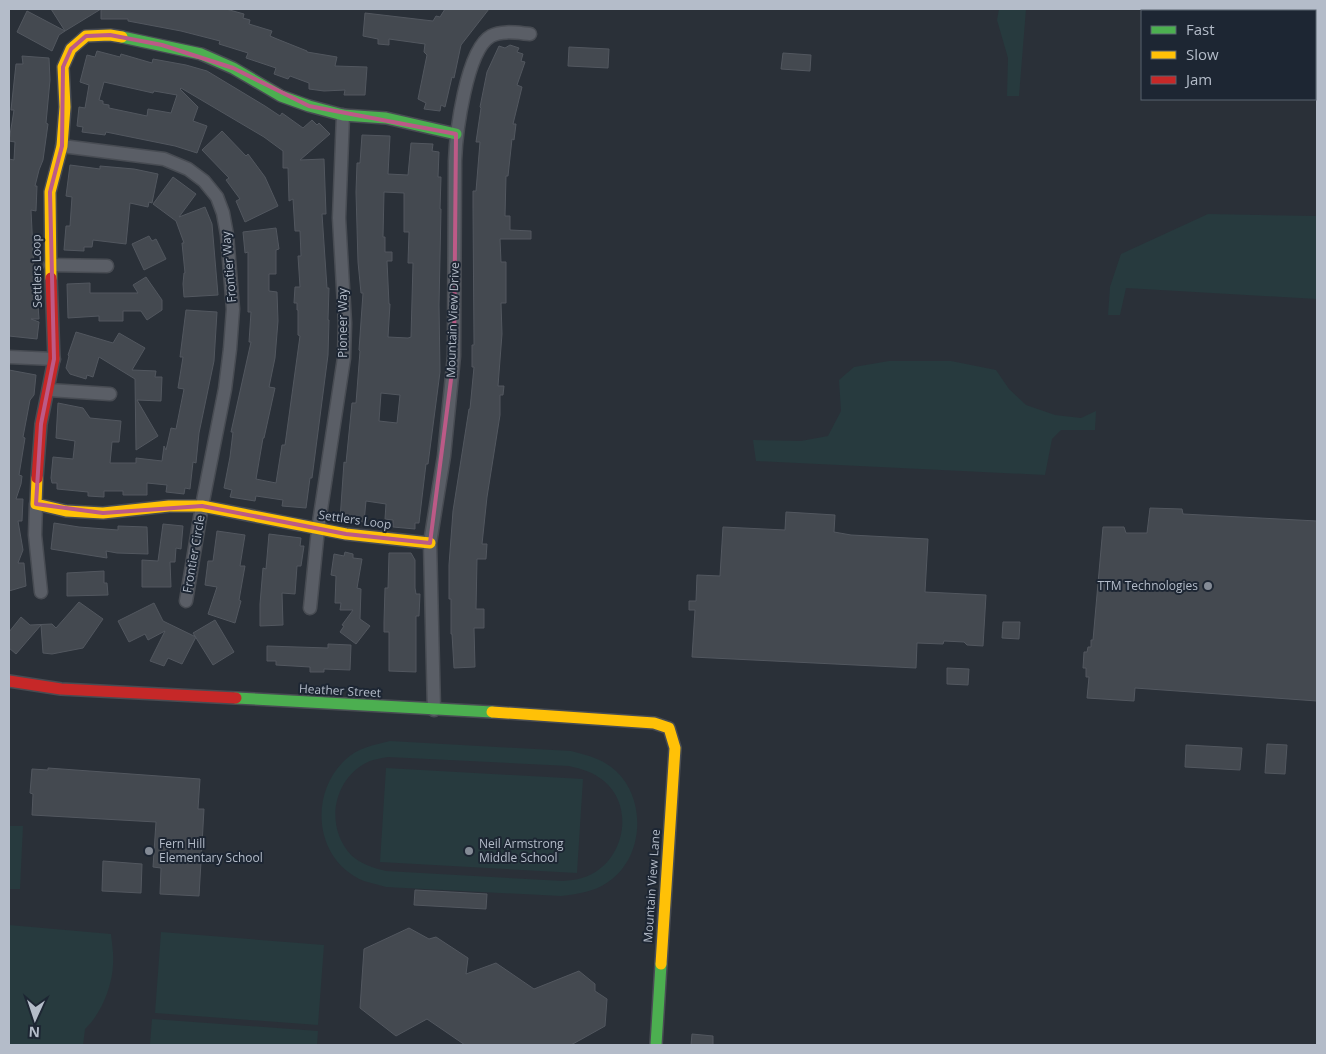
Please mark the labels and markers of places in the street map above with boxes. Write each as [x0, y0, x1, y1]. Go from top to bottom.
place label: TTM Technologies [1098, 577, 1198, 594]
marker: TTM Technologies [1202, 580, 1214, 592]
place label: Fern Hill Elementary School [159, 835, 263, 866]
place label: Neil Armstrong Middle School [479, 835, 564, 866]
marker: Fern Hill Elementary School [143, 845, 155, 857]
marker: Neil Armstrong Middle School [463, 845, 475, 857]

